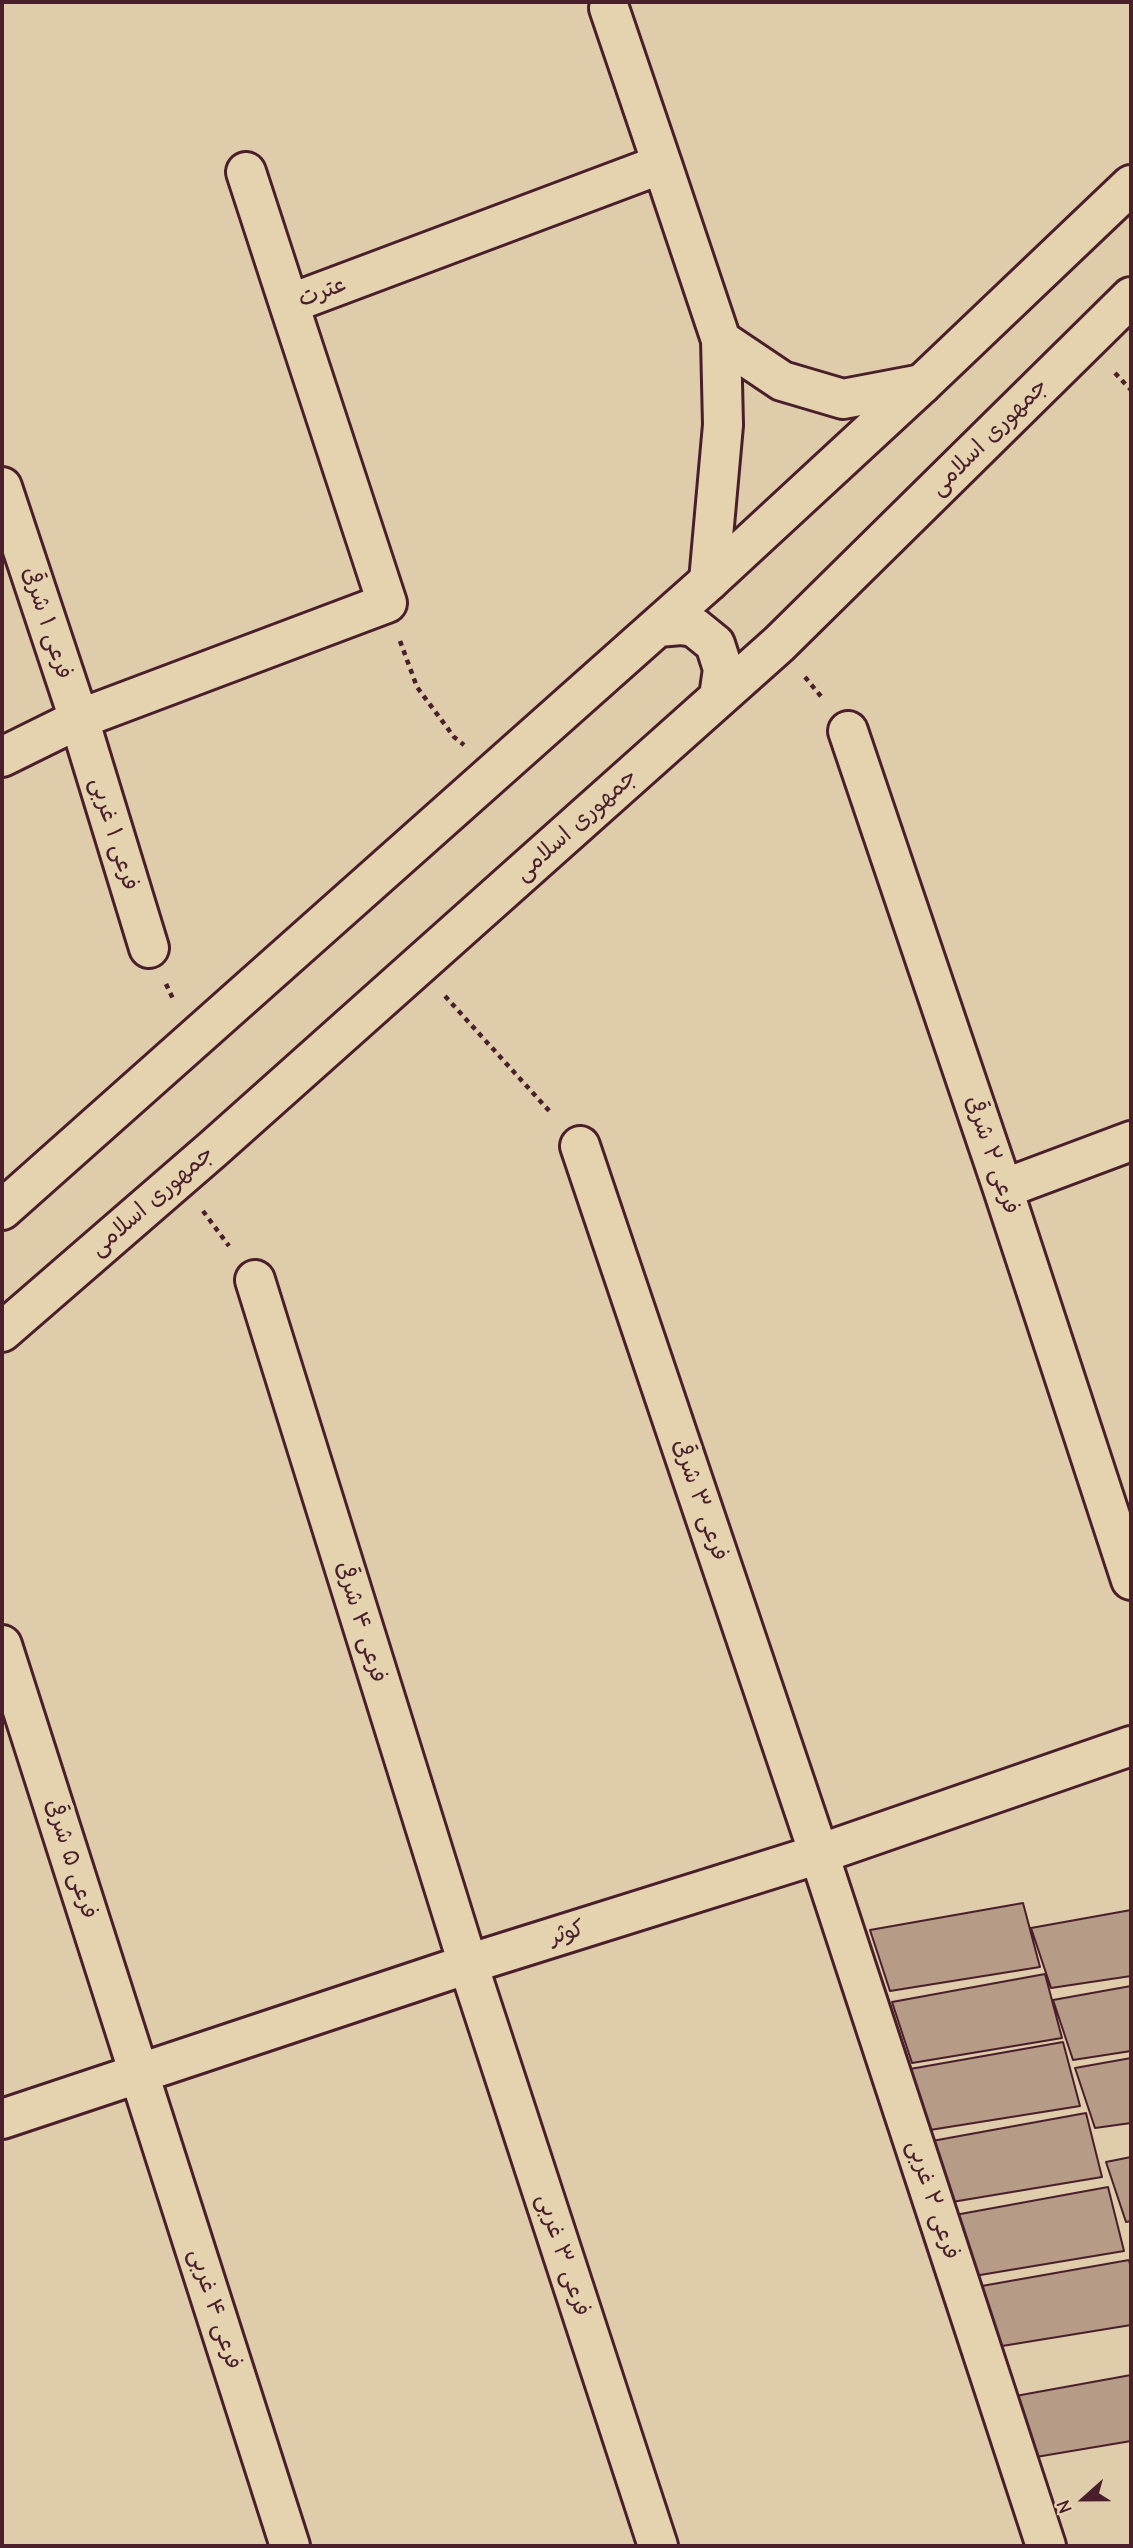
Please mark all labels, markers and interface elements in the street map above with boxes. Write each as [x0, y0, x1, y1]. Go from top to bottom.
street label: عترت [294, 270, 350, 314]
street label: جمهوری اسلامی [924, 372, 1054, 502]
street label: فرعی ۱ شرقی [16, 563, 78, 683]
street label: جمهوری اسلامی [509, 763, 643, 887]
street label: فرعی ۱ غربی [84, 774, 144, 894]
street label: فرعی ۲ شرقی [959, 1092, 1025, 1218]
street label: جمهوری اسلامی [84, 1140, 220, 1262]
street label: فرعی ۳ شرقی [666, 1436, 734, 1564]
street label: فرعی ۴ شرقی [329, 1558, 393, 1686]
street label: فرعی ۵ شرقی [39, 1796, 103, 1922]
street label: کوثر [546, 1915, 588, 1951]
street label: فرعی ۲ غربی [901, 2137, 965, 2263]
street label: فرعی ۳ غربی [530, 2190, 596, 2320]
street label: فرعی ۴ غربی [183, 2245, 247, 2373]
north arrow [1049, 2464, 1119, 2534]
text: N [1052, 2497, 1077, 2516]

